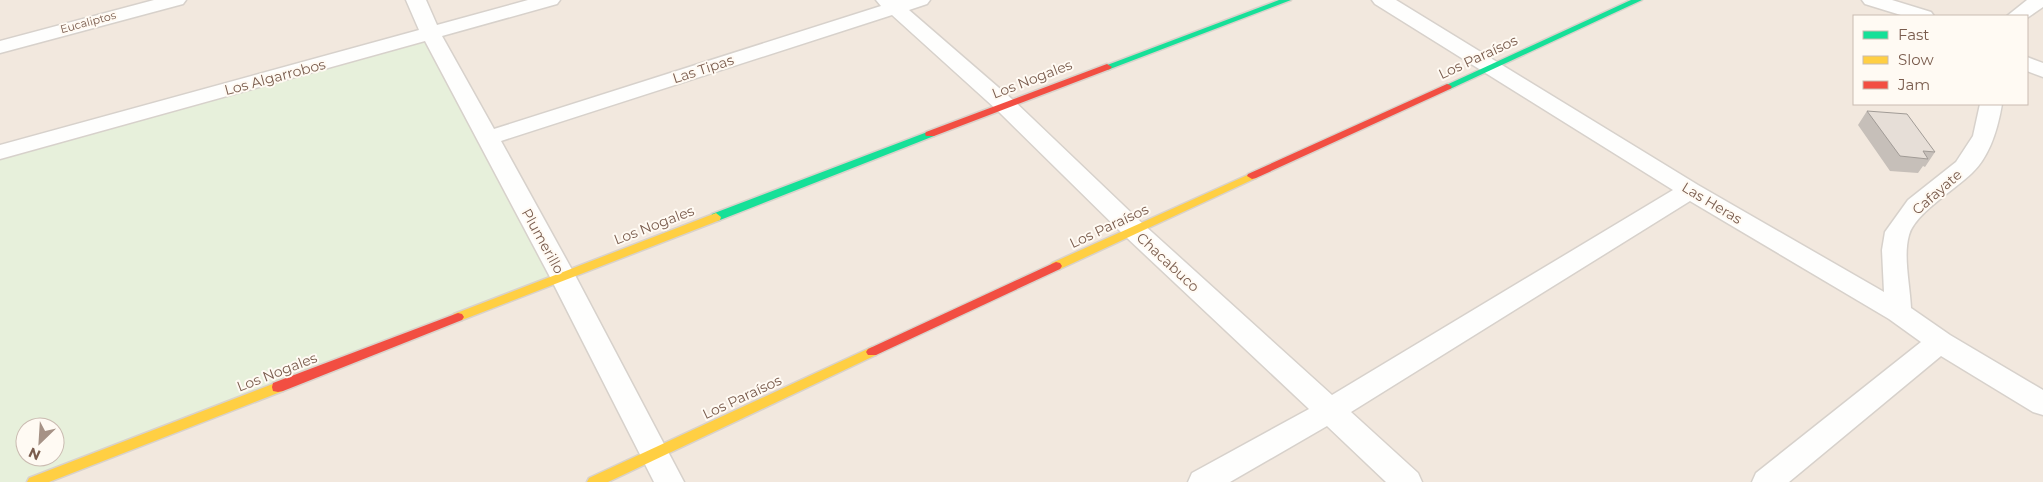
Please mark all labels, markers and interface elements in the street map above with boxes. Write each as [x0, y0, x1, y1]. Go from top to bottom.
street label: Eucaliptos [59, 8, 118, 36]
legend [1853, 15, 2028, 105]
text: Fast [1898, 25, 1929, 44]
street label: Los Paraísos [1436, 31, 1520, 83]
text: Slow [1898, 50, 1934, 69]
street label: Las Tipas [670, 51, 736, 87]
street label: Los Algarrobos [222, 55, 328, 99]
street label: Los Nogales [989, 55, 1075, 103]
text: Jam [1897, 75, 1930, 94]
street label: Cafayate [1908, 165, 1966, 219]
street label: Las Heras [1679, 178, 1745, 228]
street label: Los Paraísos [1067, 200, 1151, 252]
street label: Los Nogales [611, 201, 697, 249]
street label: Plumerillo [518, 205, 568, 277]
street label: Chacabuco [1133, 228, 1203, 296]
street label: Los Nogales [234, 348, 320, 396]
street label: Los Paraísos [700, 371, 784, 423]
north arrow [15, 417, 65, 467]
text: N [26, 443, 43, 464]

